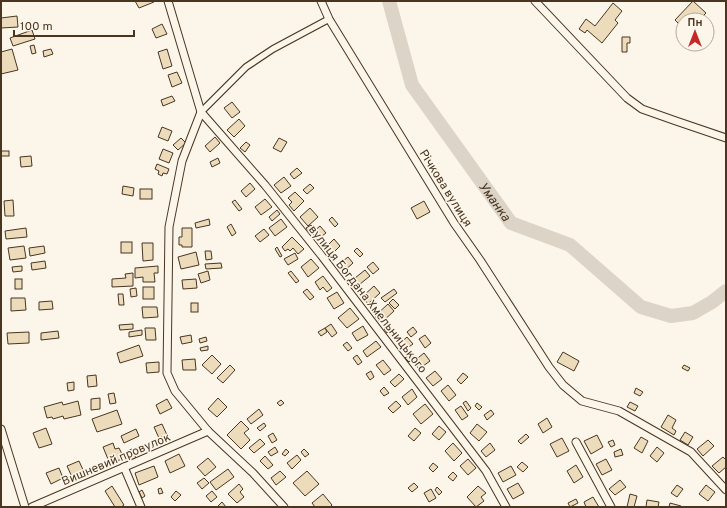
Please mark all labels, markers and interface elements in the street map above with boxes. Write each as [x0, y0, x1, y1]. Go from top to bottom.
scale bar [14, 12, 134, 38]
north arrow [675, 12, 715, 52]
text: Пн [688, 16, 702, 30]
text: 100 m [20, 19, 53, 35]
street label: Річкова вулиця [415, 147, 475, 230]
water label: Уманка [474, 180, 513, 225]
street label: вулиця Богдана Хмельницького [304, 222, 430, 377]
street label: Вишневий провулок [60, 430, 173, 490]

